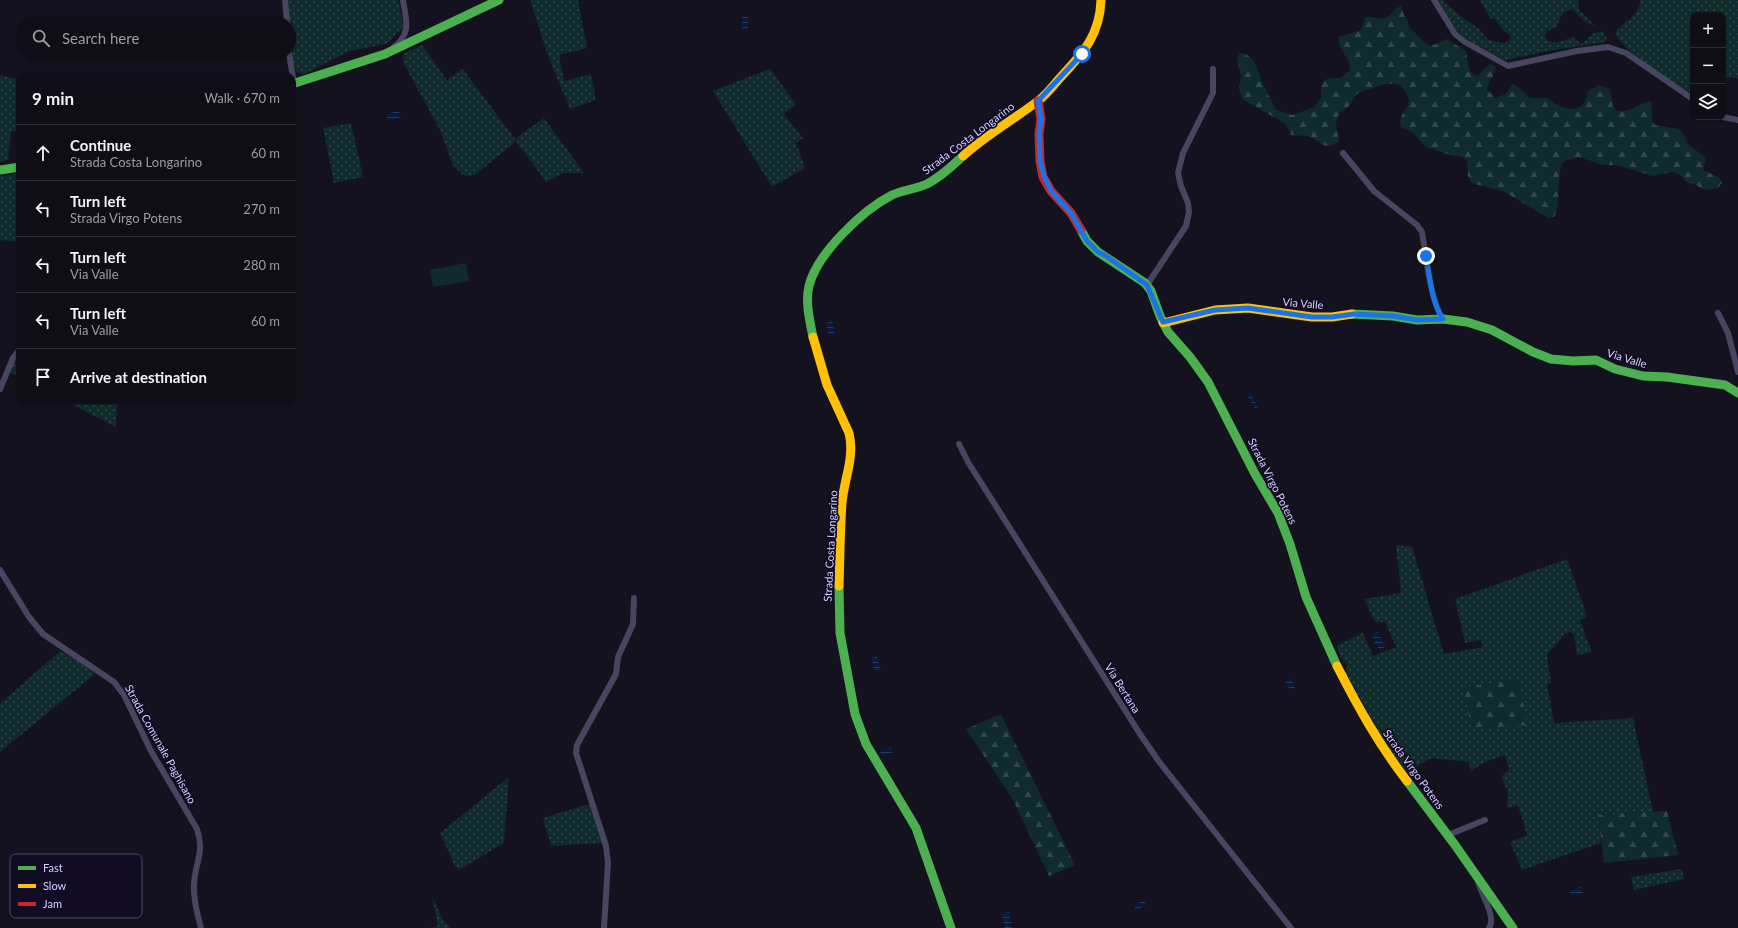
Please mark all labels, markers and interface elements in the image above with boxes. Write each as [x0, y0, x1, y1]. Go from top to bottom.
map controls [1690, 12, 1726, 120]
button: + [1690, 12, 1726, 48]
search box [16, 16, 296, 60]
icon: search [30, 27, 52, 49]
text: Search here [62, 29, 139, 47]
route start [1073, 45, 1091, 63]
button: − [1690, 48, 1726, 84]
button: layers [1690, 84, 1726, 120]
text: 9 min [32, 88, 74, 109]
text: Walk · 670 m [204, 90, 280, 106]
street label: Strada Costa Longarino [919, 99, 1017, 177]
text: Continue [70, 136, 131, 154]
icon: ahead [32, 142, 54, 164]
text: 60 m [251, 145, 280, 161]
text: Strada Costa Longarino [70, 154, 202, 170]
text: Turn left [70, 192, 126, 210]
icon: left [32, 198, 54, 220]
text: 270 m [243, 201, 280, 217]
text: Strada Virgo Potens [70, 210, 182, 226]
route end [1417, 247, 1435, 265]
text: Turn left [70, 248, 126, 266]
icon: left [32, 254, 54, 276]
text: 280 m [243, 257, 280, 273]
text: Via Valle [70, 266, 119, 282]
street label: Via Valle [1282, 295, 1324, 311]
text: Turn left [70, 304, 126, 322]
icon: left [32, 310, 54, 332]
text: 60 m [251, 313, 280, 329]
text: Via Valle [70, 322, 119, 338]
street label: Via Valle [1605, 346, 1649, 370]
icon: arrive [32, 366, 54, 388]
text: Arrive at destination [70, 368, 207, 386]
street label: Strada Virgo Potens [1246, 436, 1300, 526]
street label: Strada Costa Longarino [821, 490, 839, 602]
street label: Via Bertana [1103, 661, 1143, 715]
street label: Strada Comunale Paghisano [123, 682, 199, 806]
street label: Strada Virgo Potens [1381, 727, 1447, 811]
legend [10, 854, 142, 918]
text: Fast [43, 861, 63, 874]
text: Slow [43, 879, 67, 892]
text: Jam [43, 897, 62, 910]

